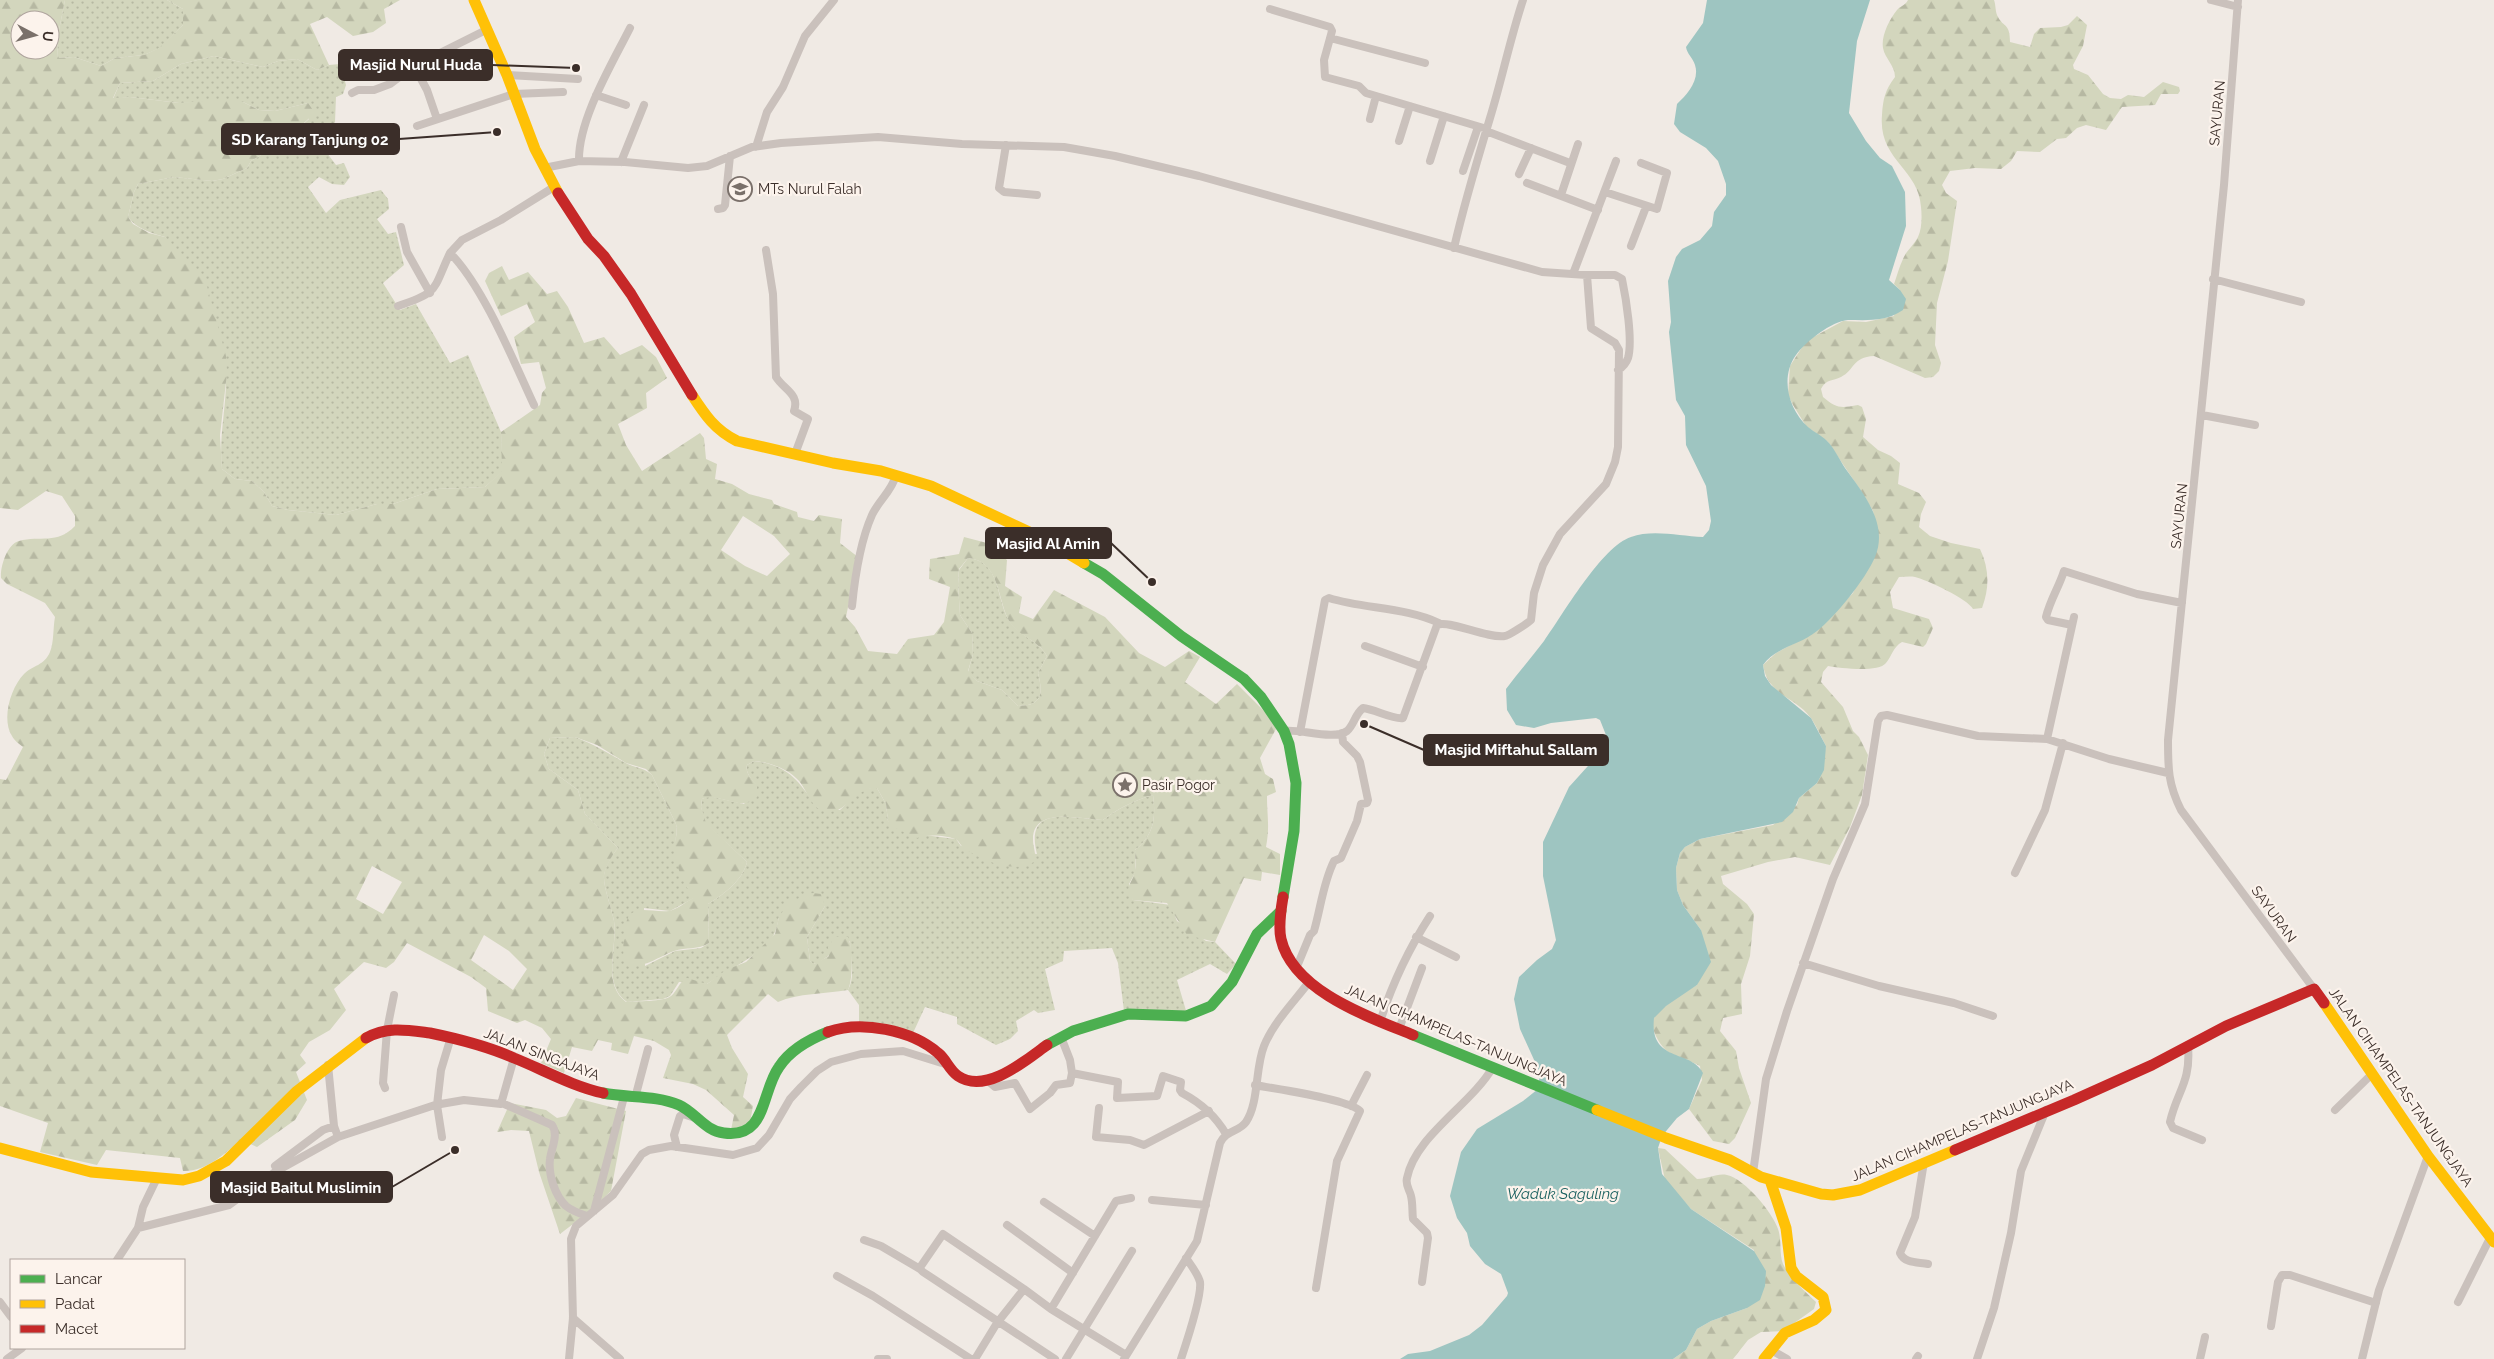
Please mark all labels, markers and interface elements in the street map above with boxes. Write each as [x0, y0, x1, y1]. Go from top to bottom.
north arrow [10, 10, 60, 60]
text: U [39, 30, 56, 42]
callout: Masjid Nurul Huda [339, 50, 492, 80]
text: Masjid Nurul Huda [350, 56, 483, 74]
street label: SAYURAN [2206, 80, 2228, 146]
callout: SD Karang Tanjung 02 [222, 124, 399, 154]
text: SD Karang Tanjung 02 [232, 131, 388, 149]
school or university icon: MTs Nurul Falah [727, 176, 753, 202]
place label: MTs Nurul Falah [758, 181, 862, 197]
street label: SAYURAN [2168, 482, 2190, 550]
callout: Masjid Al Amin [986, 528, 1111, 558]
text: Masjid Al Amin [996, 535, 1100, 553]
callout: Masjid Miftahul Sallam [1424, 735, 1608, 765]
text: Masjid Miftahul Sallam [1435, 741, 1597, 759]
place icon: Pasir Pogor [1112, 772, 1138, 798]
place label: Pasir Pogor [1142, 777, 1215, 793]
street label: SAYURAN [2248, 883, 2300, 945]
street label: JALAN CIHAMPELAS-TANJUNGJAYA [1343, 981, 1570, 1089]
street label: JALAN CIHAMPELAS-TANJUNGJAYA [2326, 984, 2477, 1190]
street label: JALAN SINGAJAYA [482, 1025, 603, 1084]
street label: JALAN CIHAMPELAS-TANJUNGJAYA [1849, 1076, 2076, 1184]
callout: Masjid Baitul Muslimin [211, 1172, 392, 1202]
text: Masjid Baitul Muslimin [221, 1179, 381, 1197]
water label: Waduk Saguling [1507, 1185, 1619, 1203]
legend [10, 1259, 185, 1349]
text: Lancar [55, 1270, 103, 1288]
text: Padat [55, 1295, 95, 1313]
text: Macet [55, 1320, 98, 1338]

